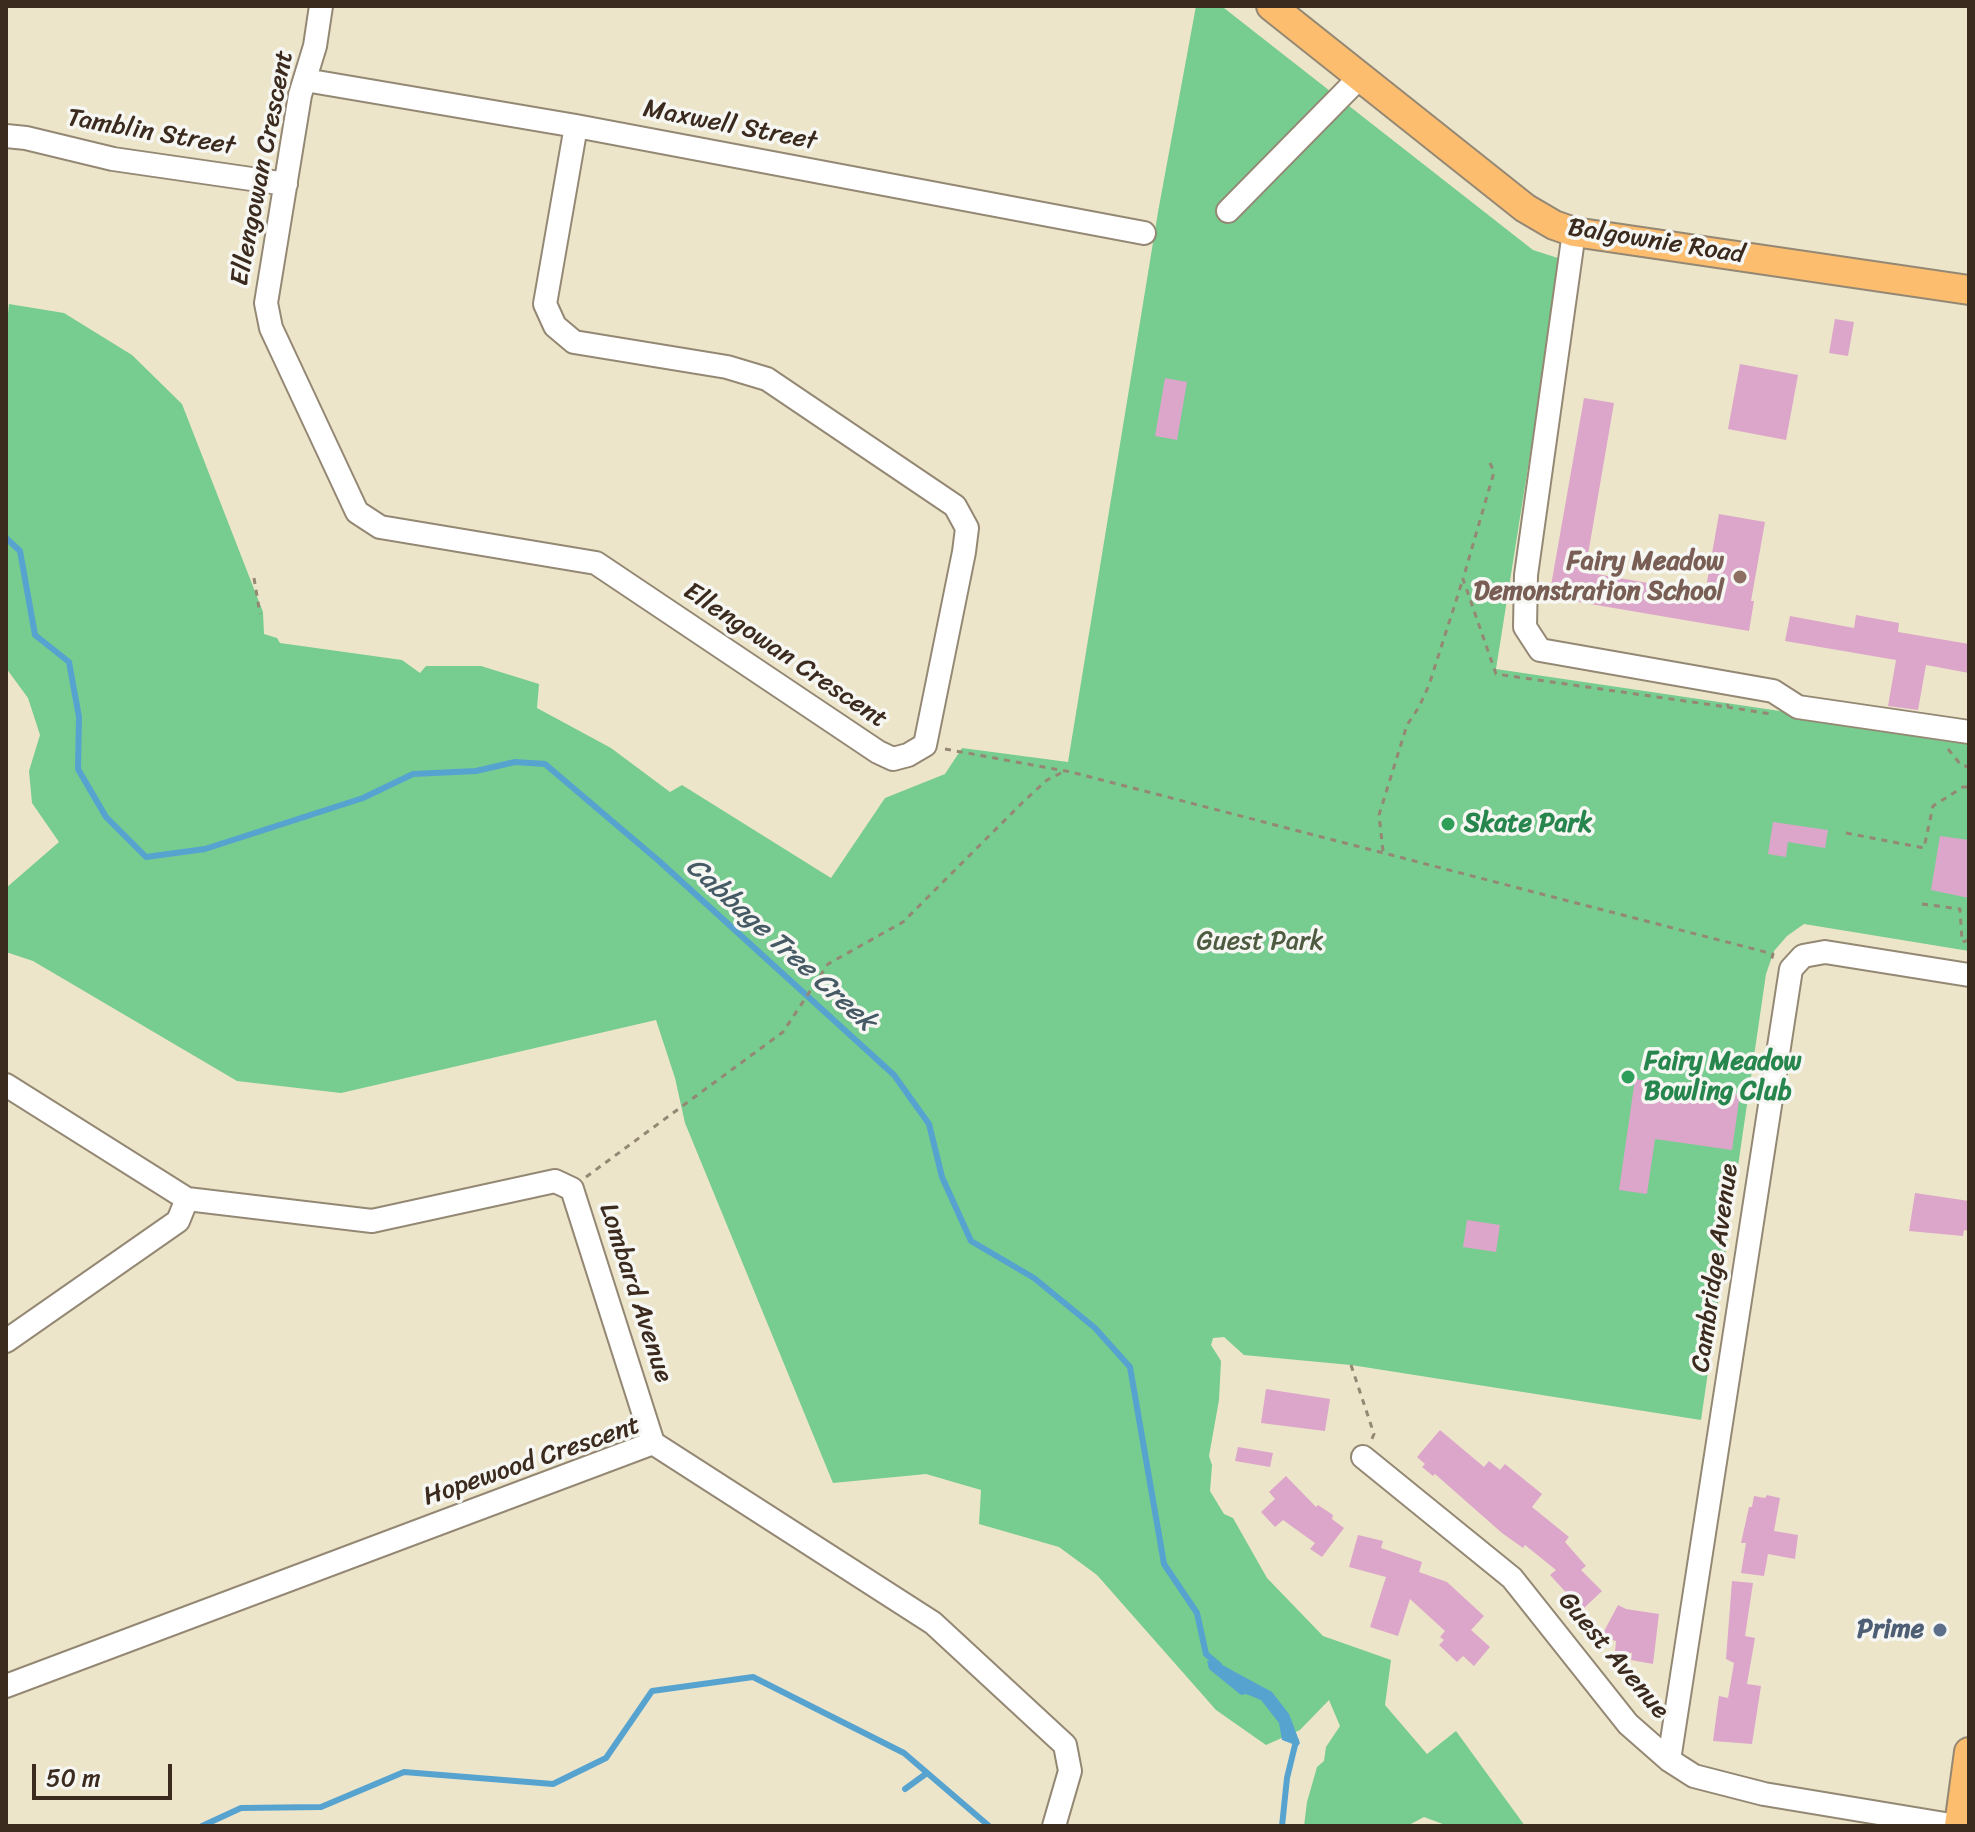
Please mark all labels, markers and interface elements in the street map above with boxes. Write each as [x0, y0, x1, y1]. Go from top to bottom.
street label: Ellengowan Crescent [225, 48, 301, 288]
street label: Maxwell Street [641, 94, 819, 158]
street label: Tamblin Street [65, 103, 237, 163]
street label: Balgownie Road [1566, 213, 1746, 271]
place label: Fairy Meadow Demonstration School [1474, 546, 1724, 608]
marker: Fairy Meadow Demonstration School [1731, 568, 1749, 586]
street label: Ellengowan Crescent [677, 576, 893, 736]
place label: Skate Park [1464, 808, 1592, 840]
marker: Skate Park [1439, 815, 1457, 833]
water label: Cabbage Tree Creek [678, 851, 882, 1039]
park label: Guest Park [1197, 926, 1323, 958]
place label: Fairy Meadow Bowling Club [1644, 1046, 1801, 1108]
marker: Fairy Meadow Bowling Club [1619, 1068, 1637, 1086]
street label: Cambridge Avenue [1686, 1162, 1746, 1374]
street label: Lombard Avenue [591, 1200, 679, 1386]
street label: Hopewood Crescent [420, 1410, 644, 1514]
street label: Guest Avenue [1551, 1586, 1675, 1726]
place label: Prime [1857, 1614, 1924, 1646]
marker: Prime [1931, 1621, 1949, 1639]
scale bar [36, 1748, 176, 1798]
text: 50 m [46, 1757, 101, 1799]

